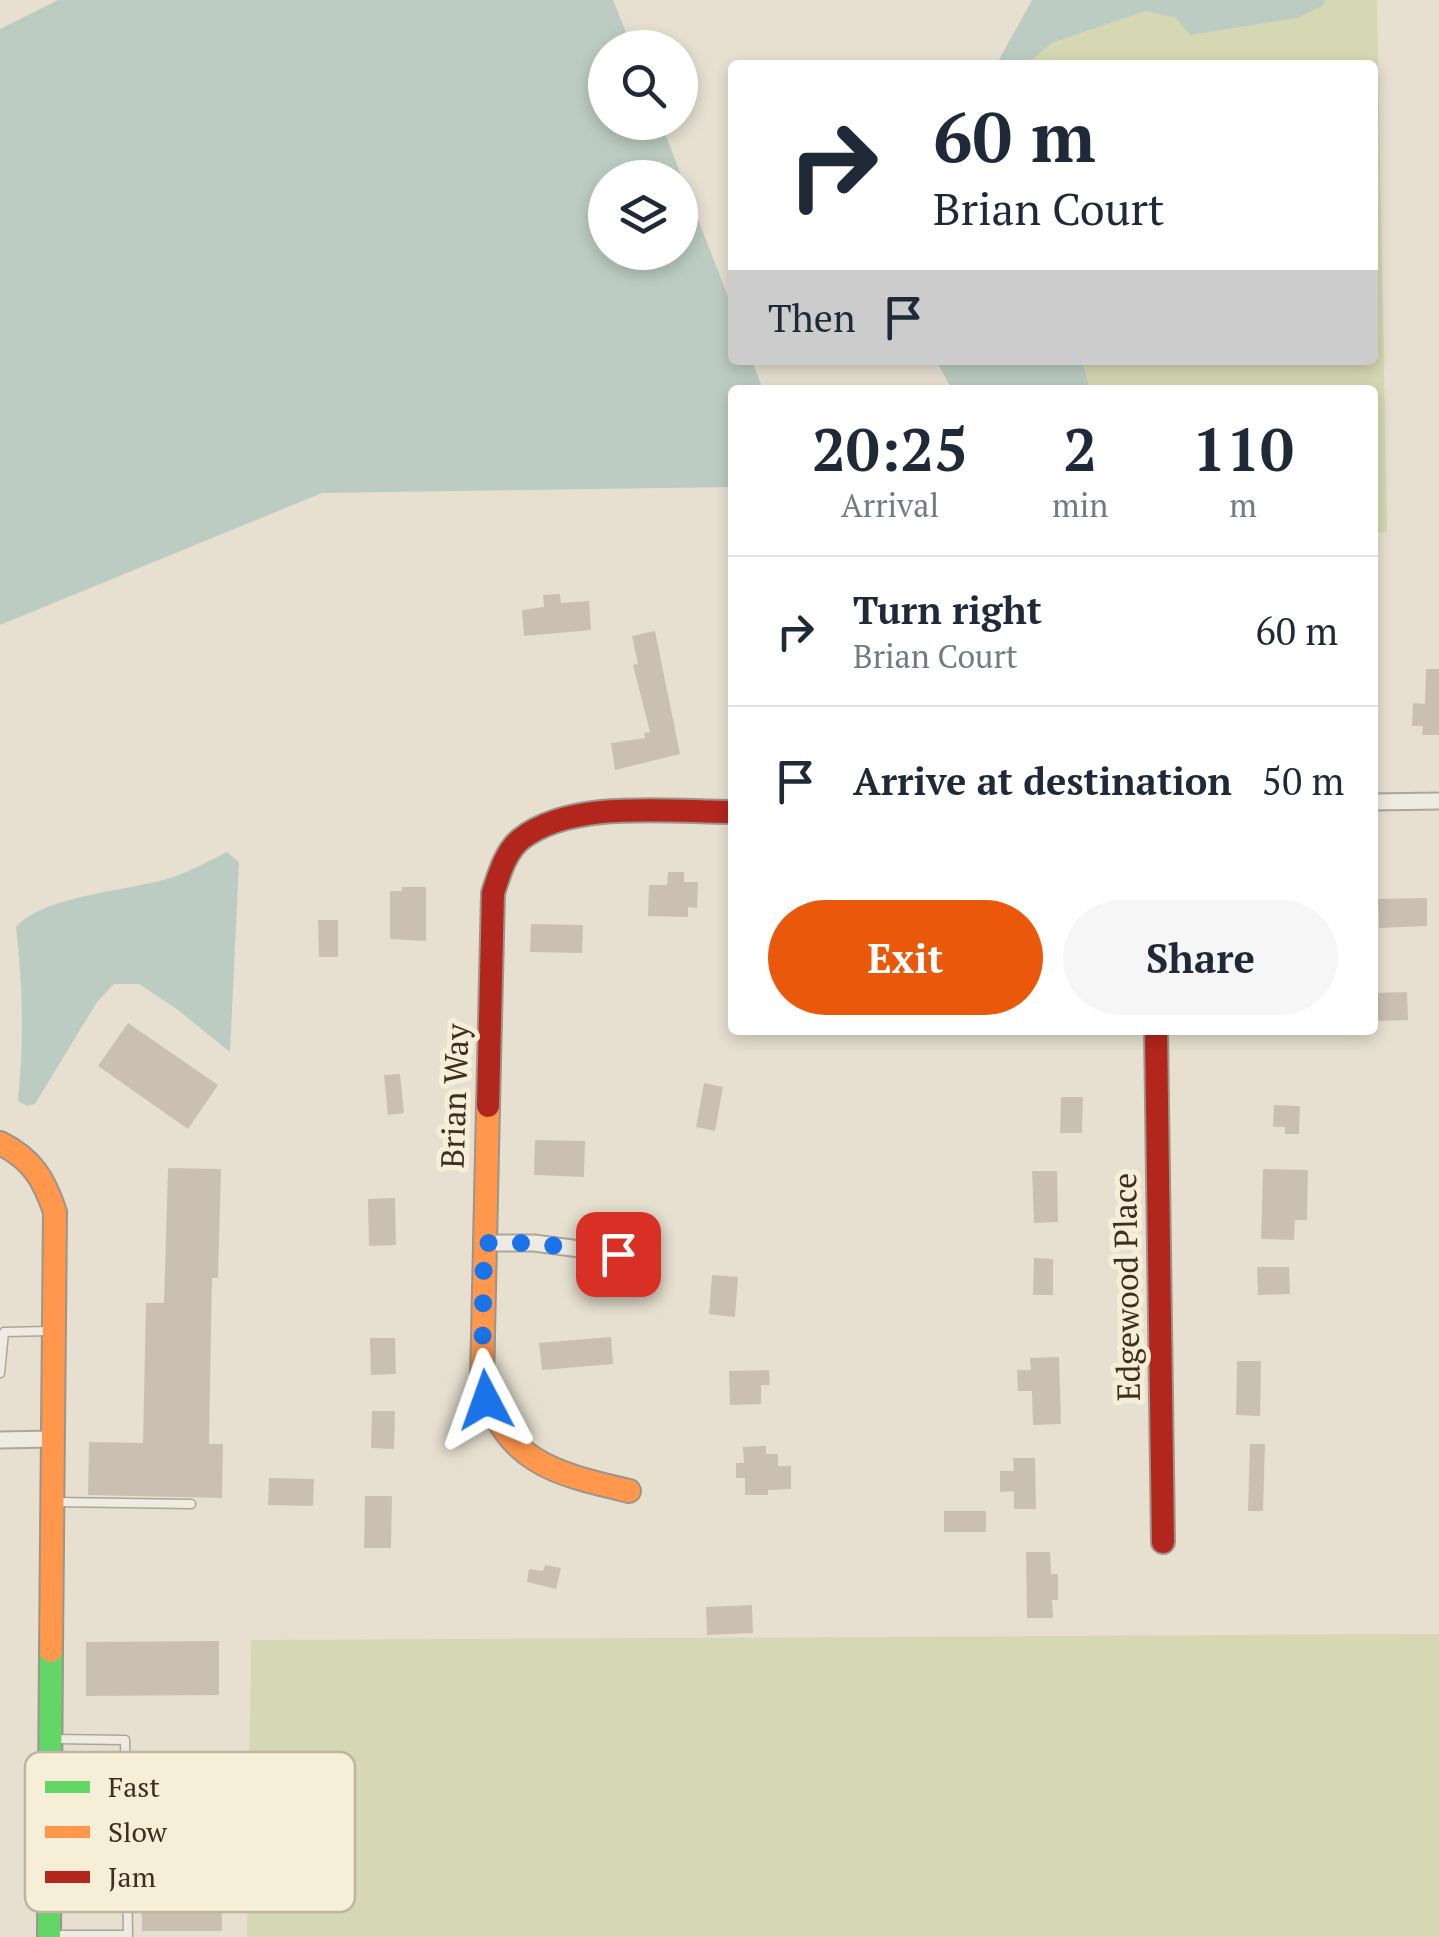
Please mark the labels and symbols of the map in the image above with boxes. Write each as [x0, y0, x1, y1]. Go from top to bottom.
street label: Brian Way [430, 1022, 478, 1169]
street label: Edgewood Place [1103, 1172, 1149, 1402]
pin [576, 1212, 661, 1297]
position arrow [434, 1348, 538, 1452]
legend [25, 1752, 355, 1912]
text: Fast [108, 1768, 160, 1805]
text: Slow [108, 1813, 168, 1850]
text: Jam [108, 1858, 156, 1895]

